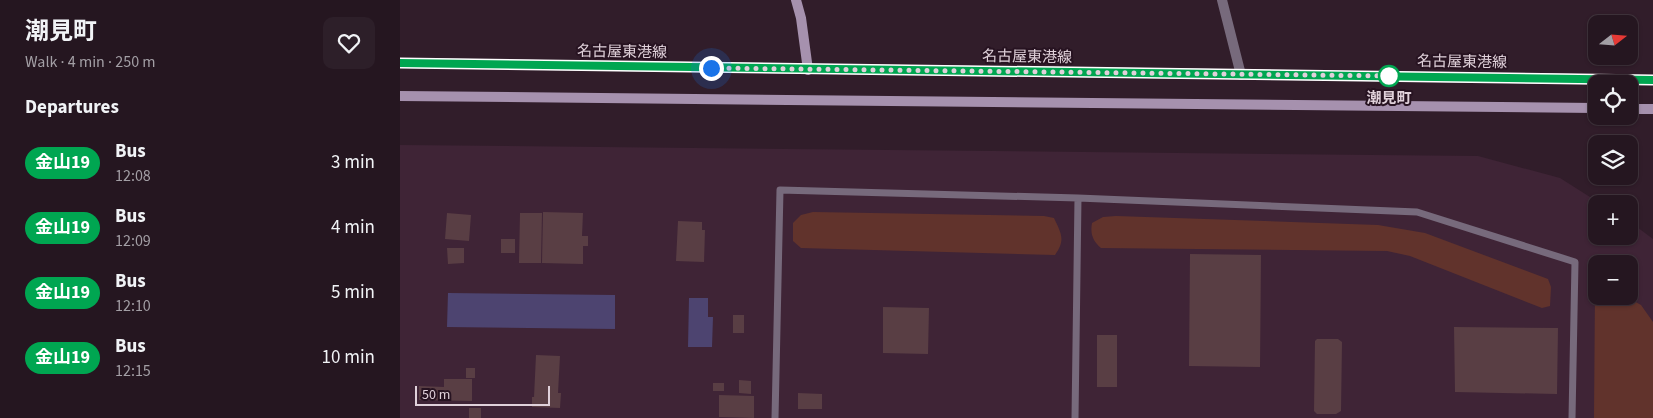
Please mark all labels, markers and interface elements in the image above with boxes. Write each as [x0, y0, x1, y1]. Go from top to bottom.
text: 潮見町 [25, 14, 97, 49]
north arrow [1588, 15, 1638, 65]
map controls [1588, 15, 1638, 305]
button: heart [323, 17, 375, 69]
street label: 名古屋東港線 [577, 41, 667, 63]
street label: 名古屋東港線 [982, 46, 1072, 68]
text: Walk · 4 min · 250 m [25, 51, 156, 73]
street label: 名古屋東港線 [1417, 51, 1507, 73]
your location [699, 56, 724, 81]
marker: 潮見町 [1378, 65, 1400, 87]
button: locate [1588, 75, 1638, 125]
place label: 潮見町 [1366, 88, 1412, 109]
text: Departures [25, 94, 119, 121]
button: layers [1588, 135, 1638, 185]
text: Bus [115, 138, 146, 165]
text: 3 min [331, 149, 375, 176]
text: 金山19 [35, 150, 90, 175]
text: 12:08 [115, 165, 151, 187]
button: + [1588, 195, 1638, 245]
text: Bus [115, 203, 146, 230]
text: 4 min [331, 214, 375, 241]
text: 金山19 [35, 215, 90, 240]
text: 12:09 [115, 230, 151, 252]
button: − [1588, 255, 1638, 305]
text: Bus [115, 268, 146, 295]
text: 5 min [331, 279, 375, 306]
text: 金山19 [35, 280, 90, 305]
text: 12:10 [115, 295, 151, 317]
text: Bus [115, 333, 146, 360]
text: 10 min [321, 344, 375, 371]
text: 金山19 [35, 345, 90, 370]
text: 12:15 [115, 360, 151, 382]
scale bar [415, 383, 550, 406]
text: 50 m [422, 385, 450, 405]

